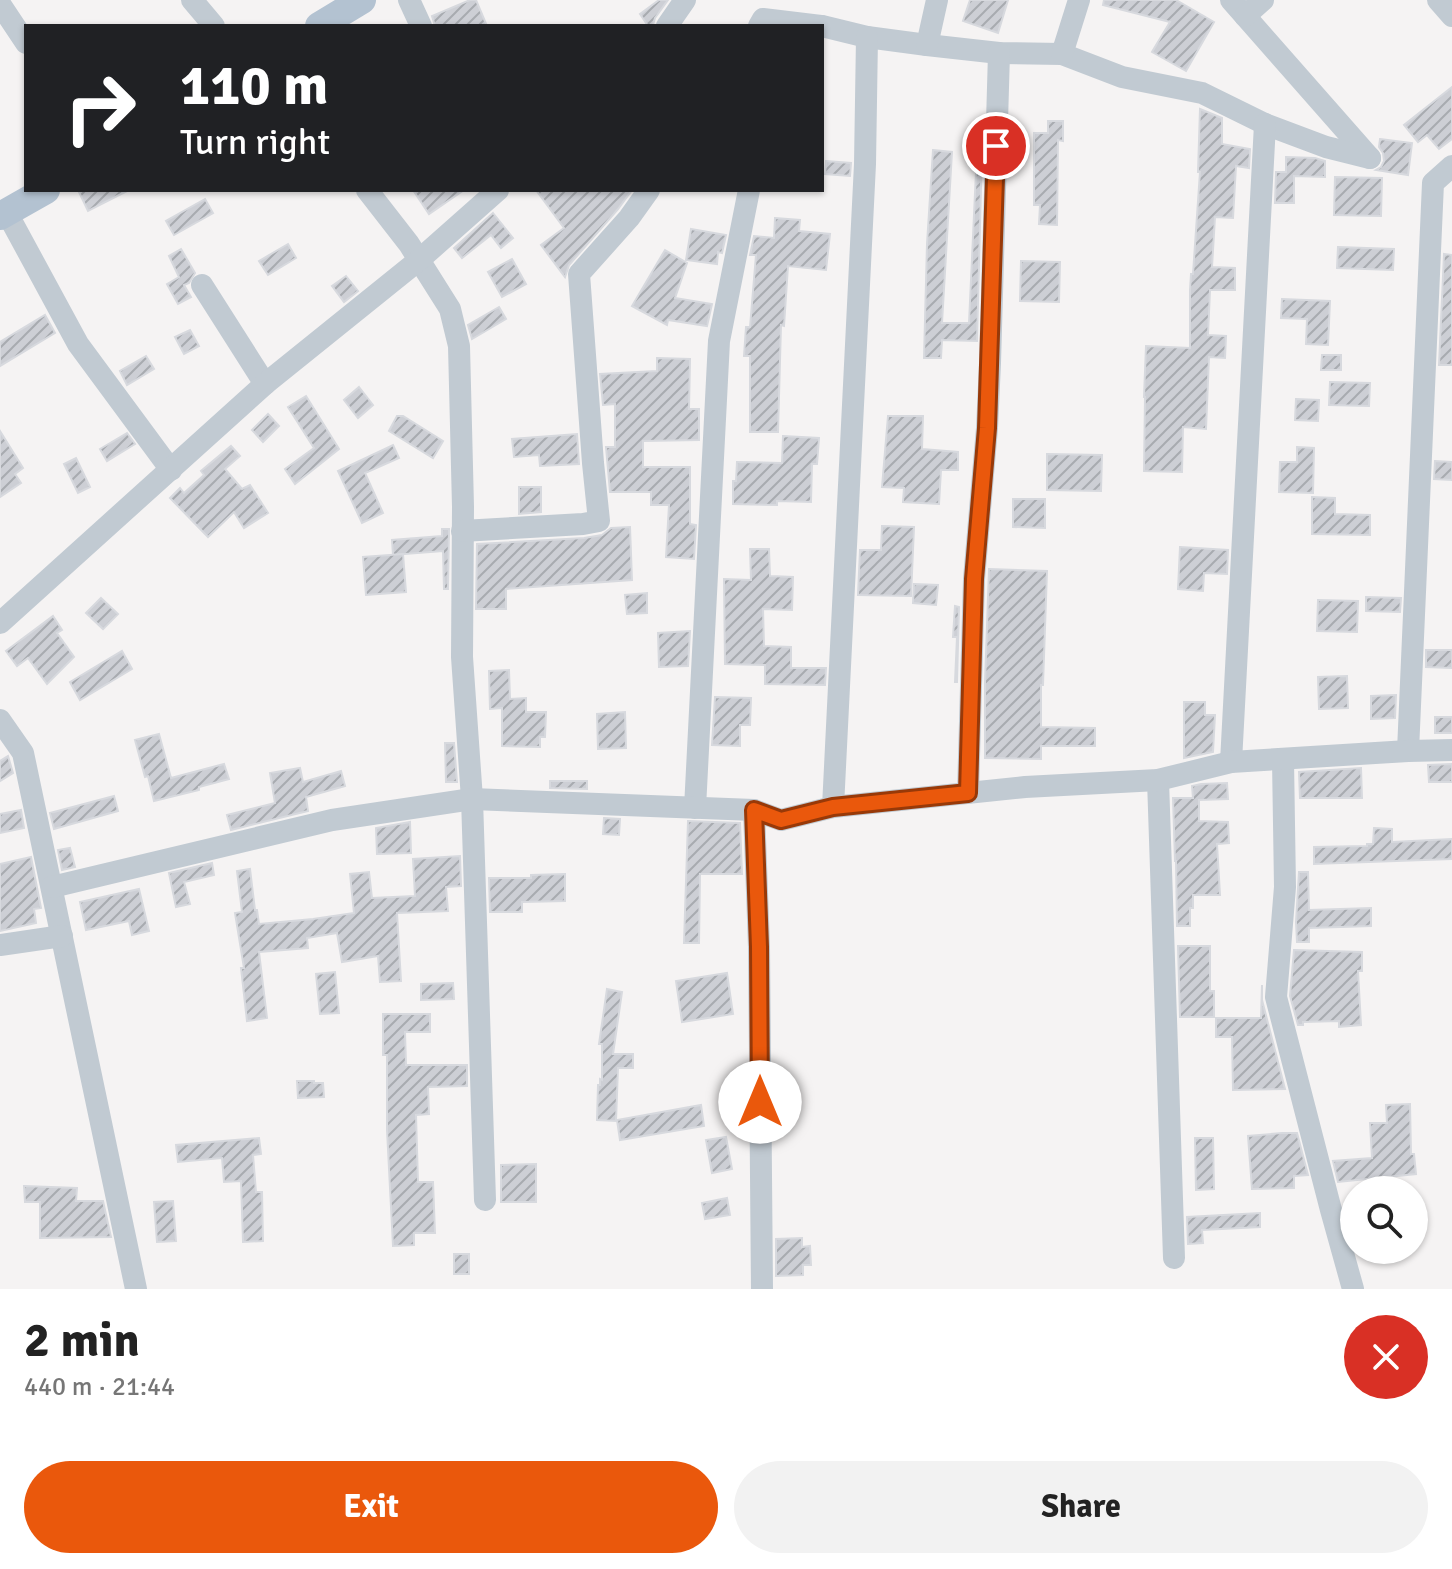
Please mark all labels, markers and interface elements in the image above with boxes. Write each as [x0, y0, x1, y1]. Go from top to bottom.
text: 110 m [180, 51, 328, 120]
icon: right [48, 56, 152, 160]
pin [962, 112, 1030, 180]
text: Turn right [180, 120, 330, 165]
icon: arrive [974, 124, 1018, 168]
position arrow [718, 1060, 802, 1144]
map controls [1340, 1176, 1428, 1264]
button: search [1340, 1176, 1428, 1264]
text: 2 min [24, 1311, 140, 1370]
button: close [1344, 1315, 1428, 1399]
text: 440 m · 21:44 [24, 1371, 175, 1403]
button: Exit [24, 1461, 718, 1553]
button: Share [734, 1461, 1428, 1553]

